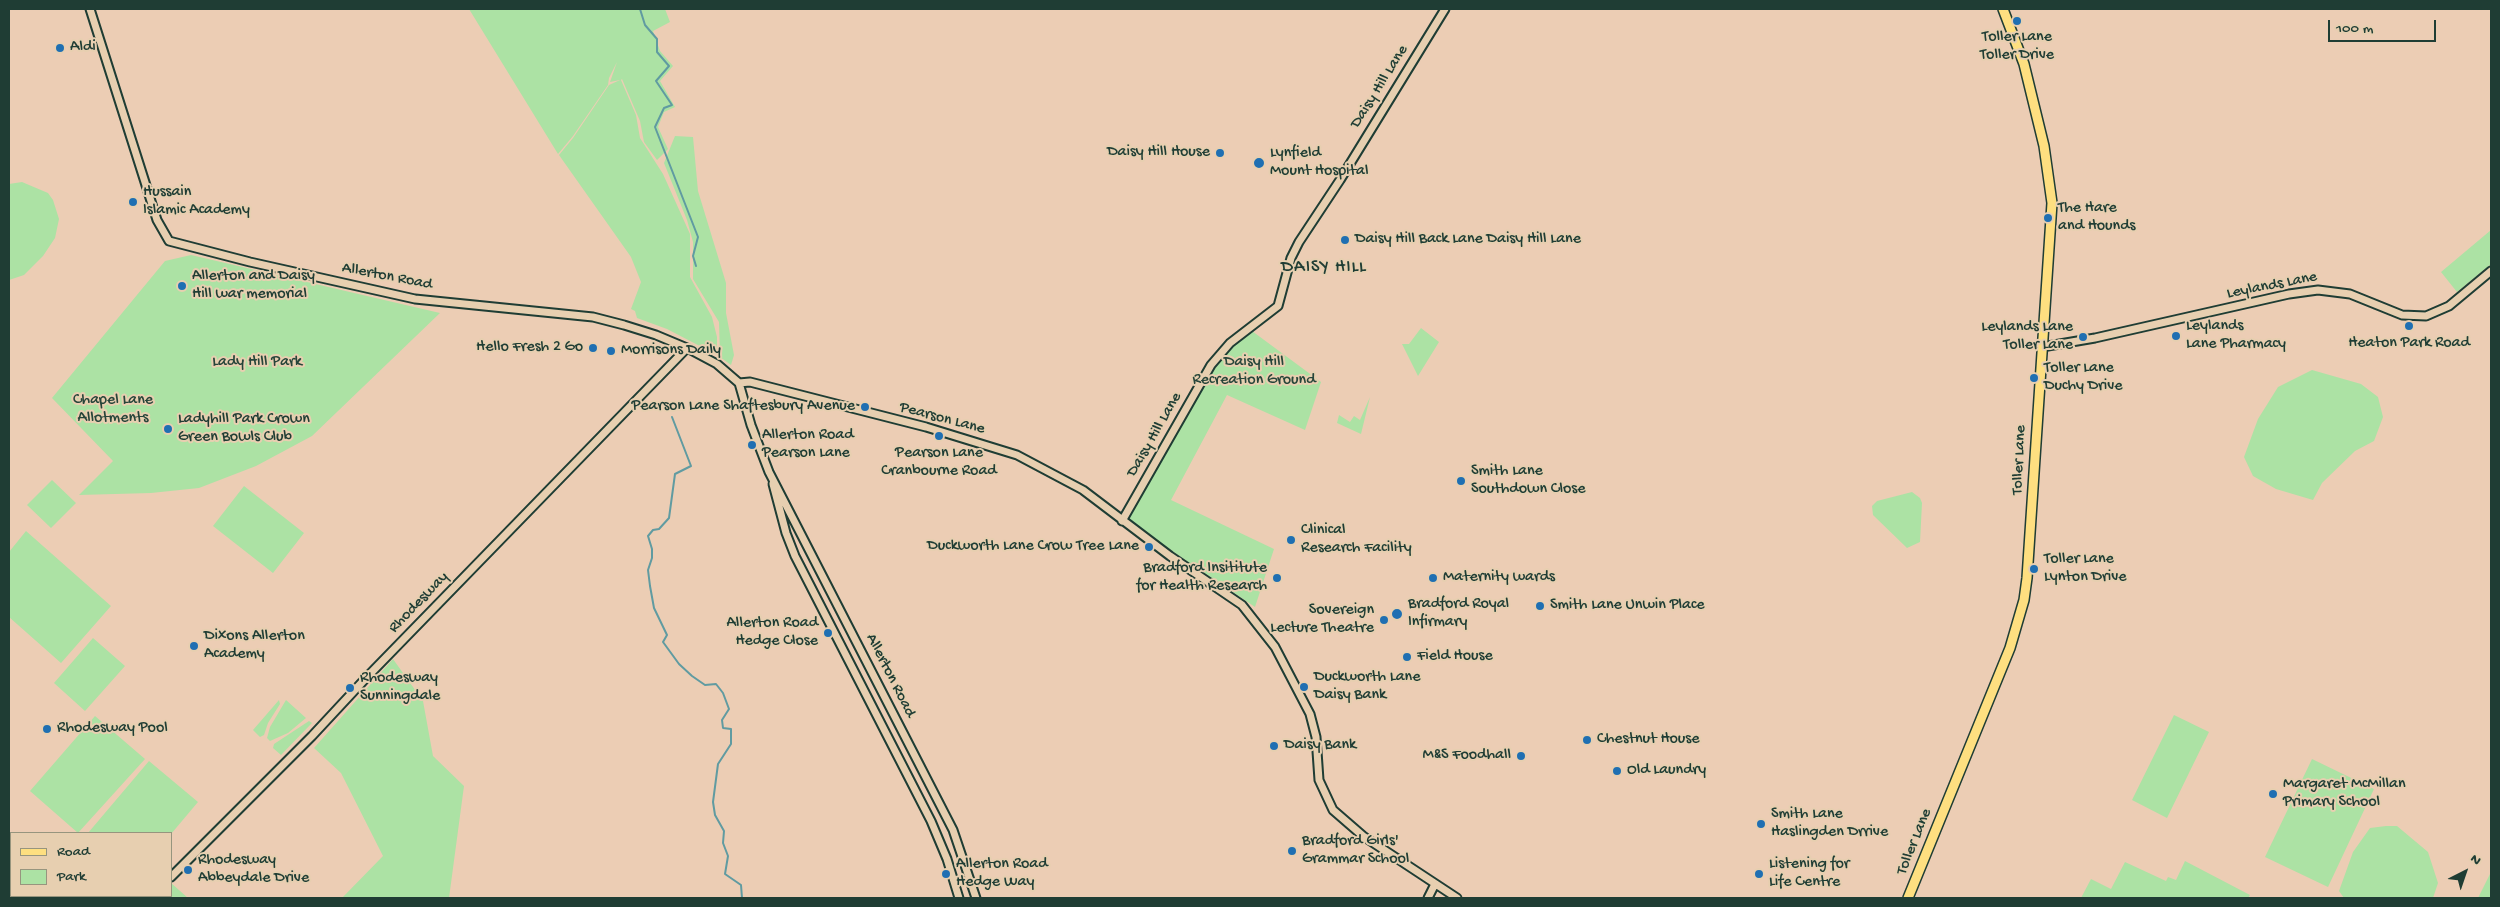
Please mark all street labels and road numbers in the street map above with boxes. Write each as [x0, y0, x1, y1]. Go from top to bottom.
street label: Daisy Hill Lane [1347, 42, 1413, 132]
street label: Allerton Road [340, 259, 434, 295]
street label: Leylands Lane [2225, 268, 2319, 304]
street label: Daisy Hill Lane [1123, 389, 1187, 481]
street label: Pearson Lane [897, 398, 987, 440]
street label: Toller Lane [2009, 425, 2031, 495]
street label: Rhodesway [385, 568, 453, 638]
street label: Allerton Road [861, 631, 919, 721]
street label: Toller Lane [1893, 806, 1937, 878]

